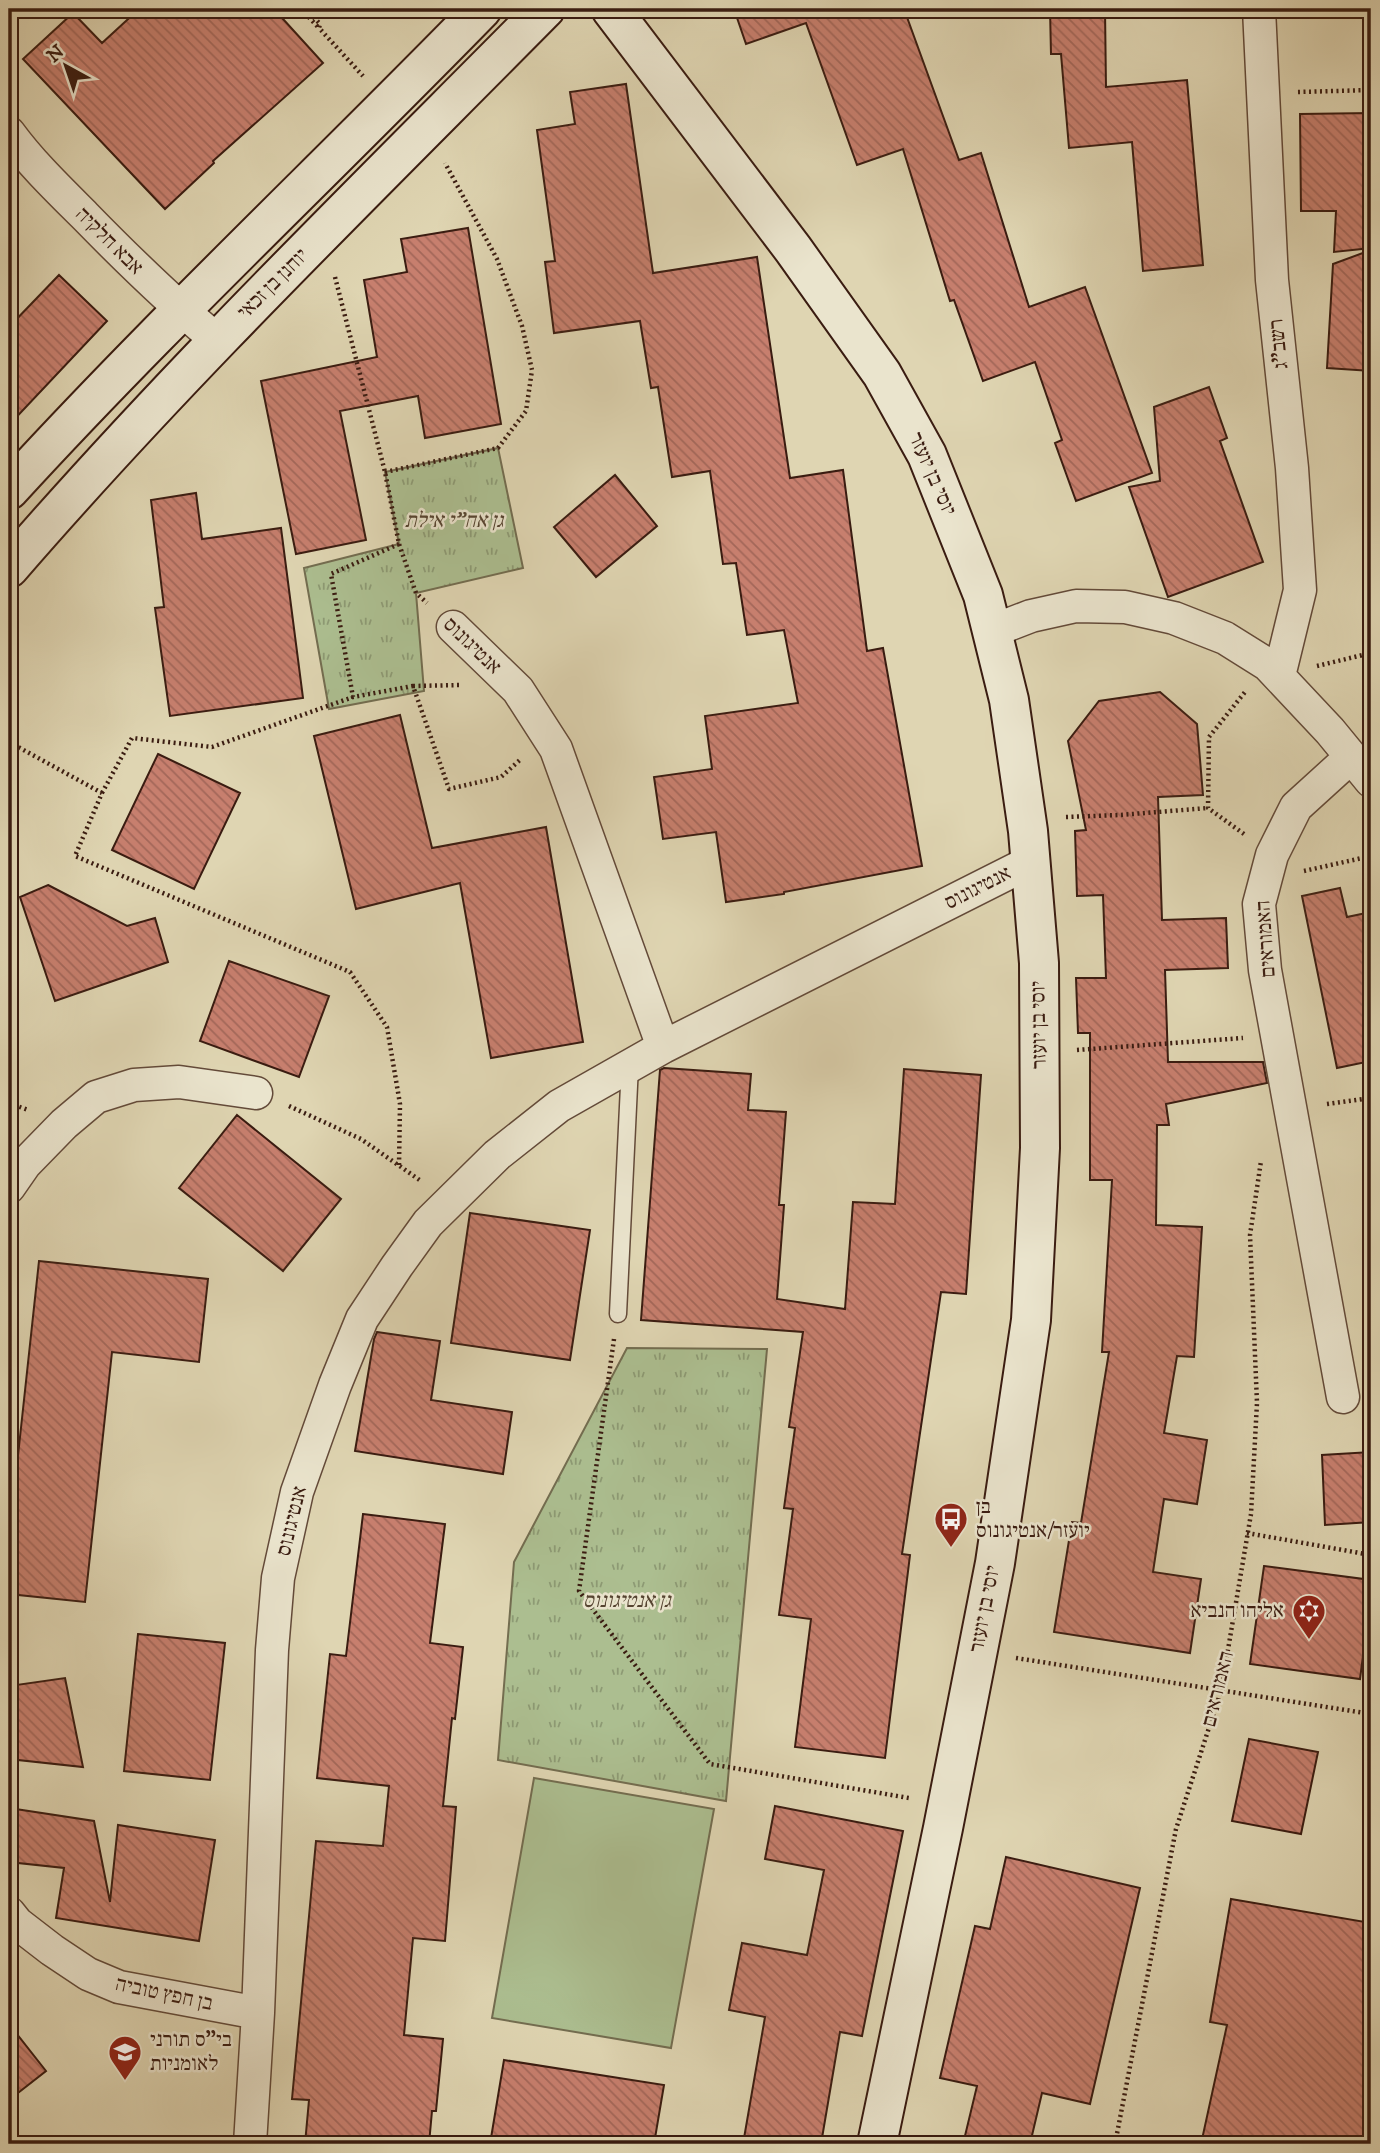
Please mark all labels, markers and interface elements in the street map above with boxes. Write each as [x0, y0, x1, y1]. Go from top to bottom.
north arrow [32, 32, 102, 102]
text: N [43, 40, 70, 68]
street label: אבא חלקיה [69, 201, 149, 281]
street label: יוחנן בן זכאי [232, 243, 314, 325]
street label: רשב"ג [1263, 317, 1295, 371]
street label: יוסי בן יועזר [902, 428, 962, 520]
park label: גן אח"י אילת [405, 508, 505, 534]
street label: אנטיגונוס [437, 612, 507, 680]
street label: אנטיגונוס [940, 860, 1016, 916]
street label: האמוראים [1250, 899, 1282, 979]
street label: יוסי בן יועזר [1025, 980, 1053, 1069]
street label: אנטיגונוס [271, 1483, 313, 1559]
place label: בן יועזר/אנטיגונוס [976, 1494, 1090, 1544]
bus stop icon: בן יועזר/אנטיגונוס [932, 1500, 970, 1549]
street label: יוסי בן יועזר [964, 1563, 1006, 1655]
park label: גן אנטיגונוס [583, 1588, 673, 1614]
synagogue icon: אליהו הנביא [1290, 1592, 1328, 1641]
place label: אליהו הנביא [1190, 1598, 1284, 1624]
street label: האמוראים [1196, 1648, 1240, 1730]
street label: בן חפץ טוביה [113, 1971, 215, 2017]
place label: בי"ס תורני לאומניות [150, 2027, 232, 2077]
school or university icon: בי"ס תורני לאומניות [106, 2033, 144, 2082]

